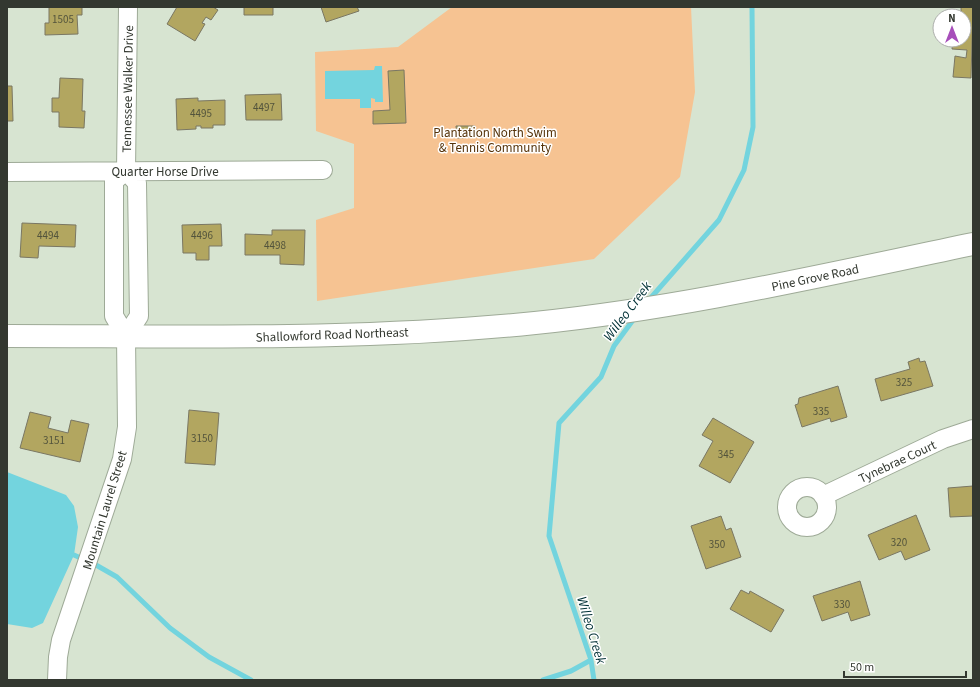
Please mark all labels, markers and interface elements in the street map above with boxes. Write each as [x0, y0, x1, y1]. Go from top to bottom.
north arrow [932, 8, 972, 48]
text: N [948, 11, 956, 26]
house number: 1505 [52, 12, 74, 27]
street label: Tennessee Walker Drive [118, 25, 138, 153]
house number: 4497 [253, 100, 275, 115]
house number: 4495 [190, 106, 212, 121]
park label: Plantation North Swim & Tennis Community [433, 124, 557, 157]
street label: Quarter Horse Drive [111, 163, 219, 181]
house number: 4494 [37, 228, 59, 243]
house number: 4496 [191, 228, 213, 243]
house number: 4498 [264, 238, 286, 253]
street label: Pine Grove Road [770, 260, 861, 296]
water label: Willeo Creek [599, 277, 657, 346]
street label: Shallowford Road Northeast [255, 323, 409, 347]
house number: 325 [896, 375, 912, 390]
house number: 335 [813, 404, 829, 419]
house number: 3150 [191, 431, 213, 446]
house number: 3151 [43, 433, 65, 448]
street label: Tynebrae Court [856, 436, 940, 488]
house number: 345 [718, 447, 734, 462]
street label: Mountain Laurel Street [78, 448, 132, 572]
house number: 320 [891, 535, 907, 550]
house number: 350 [709, 537, 725, 552]
water label: Willeo Creek [571, 594, 611, 667]
house number: 330 [834, 597, 850, 612]
scale bar [844, 653, 966, 679]
text: 50 m [850, 659, 874, 676]

